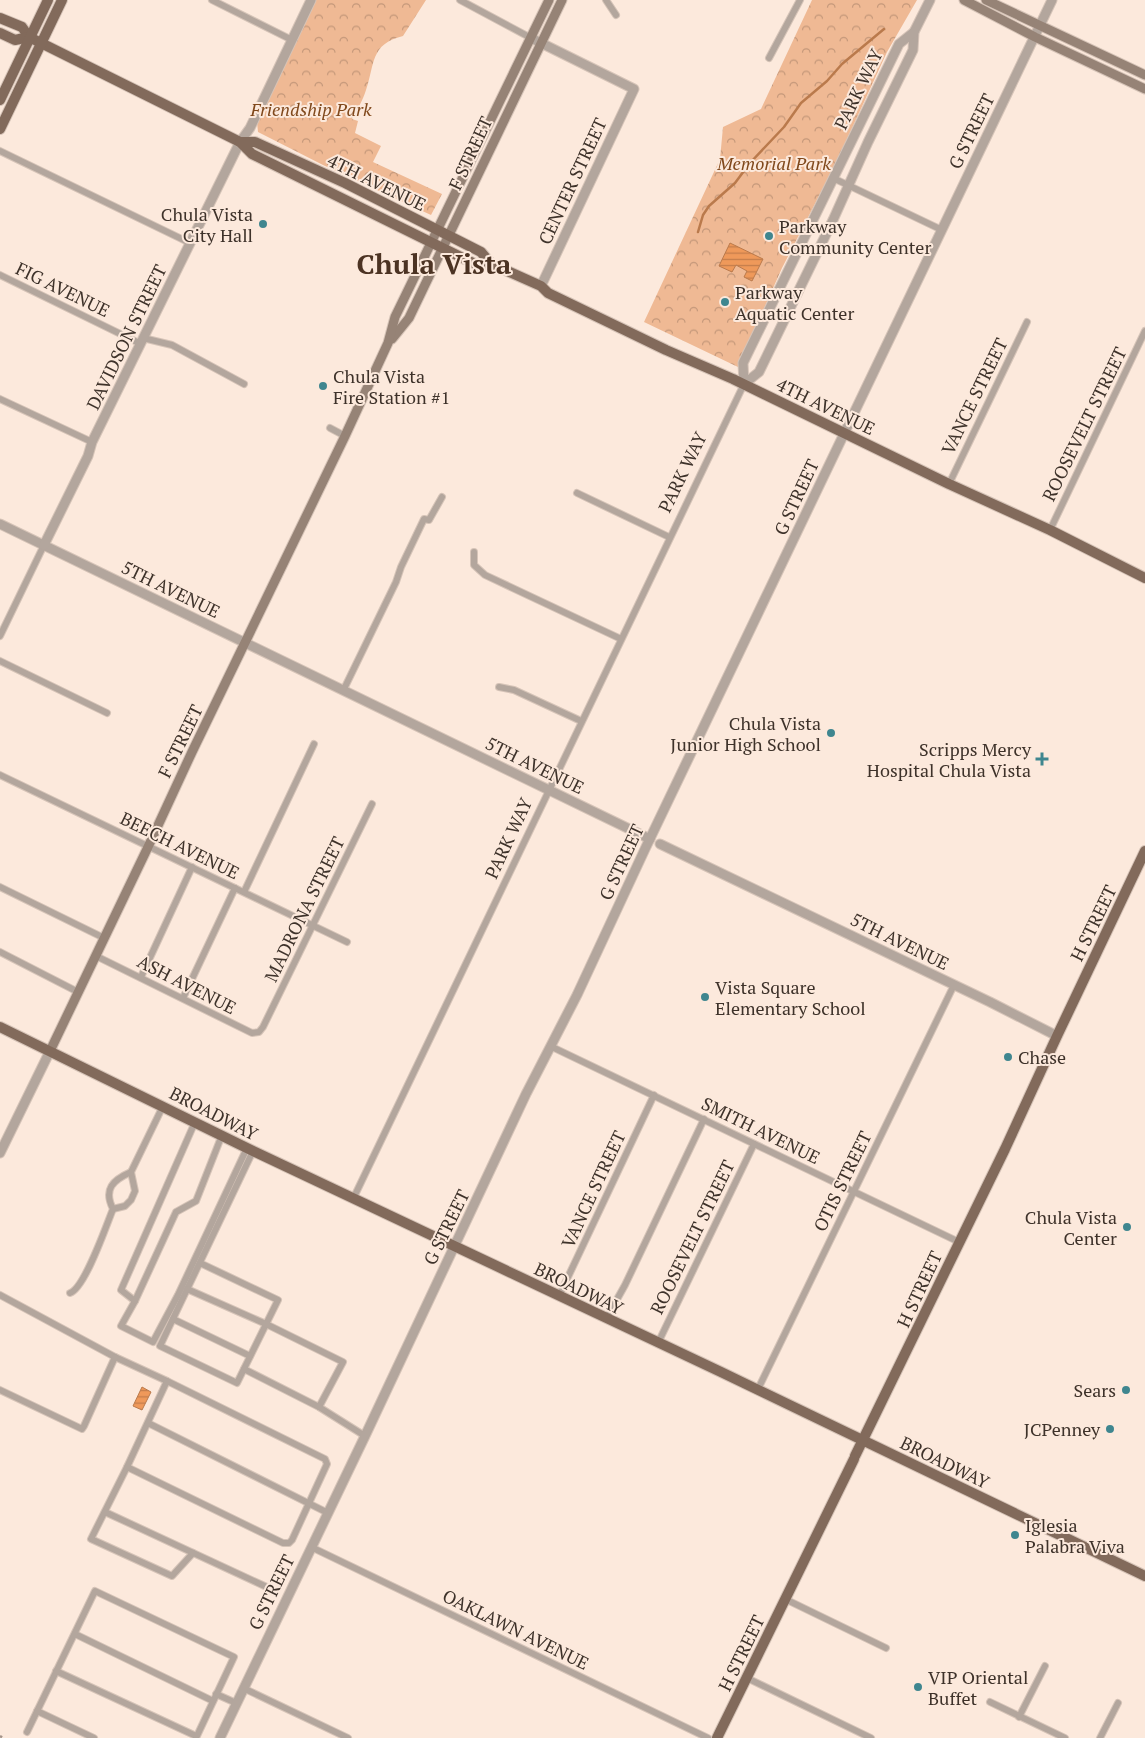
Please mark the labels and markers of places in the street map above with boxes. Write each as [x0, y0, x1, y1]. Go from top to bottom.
place label: Chula Vista City Hall [161, 202, 253, 247]
place label: Parkway Community Center [779, 214, 931, 259]
marker: Chula Vista City Hall [257, 218, 269, 230]
marker: Parkway Community Center [763, 230, 775, 242]
place label: Parkway Aquatic Center [735, 280, 854, 325]
marker: Parkway Aquatic Center [719, 296, 731, 308]
place label: Chula Vista Fire Station #1 [333, 364, 450, 409]
marker: Chula Vista Fire Station #1 [317, 380, 329, 392]
place label: Chula Vista Junior High School [670, 711, 821, 756]
marker: Chula Vista Junior High School [825, 727, 837, 739]
place label: Scripps Mercy Hospital Chula Vista [867, 737, 1032, 782]
marker: Scripps Mercy Hospital Chula Vista [1035, 752, 1049, 766]
place label: Vista Square Elementary School [715, 975, 866, 1020]
marker: Vista Square Elementary School [699, 991, 711, 1003]
place label: Chase [1018, 1045, 1066, 1069]
marker: Chase [1002, 1051, 1014, 1063]
place label: Chula Vista Center [1025, 1205, 1117, 1250]
marker: Chula Vista Center [1121, 1221, 1133, 1233]
place label: Sears [1074, 1378, 1116, 1402]
marker: Sears [1120, 1384, 1132, 1396]
place label: JCPenney [1024, 1417, 1101, 1441]
marker: JCPenney [1104, 1423, 1116, 1435]
place label: Iglesia Palabra Viva [1025, 1513, 1125, 1558]
marker: Iglesia Palabra Viva [1009, 1529, 1021, 1541]
place label: VIP Oriental Buffet [928, 1665, 1028, 1710]
marker: VIP Oriental Buffet [912, 1681, 924, 1693]

